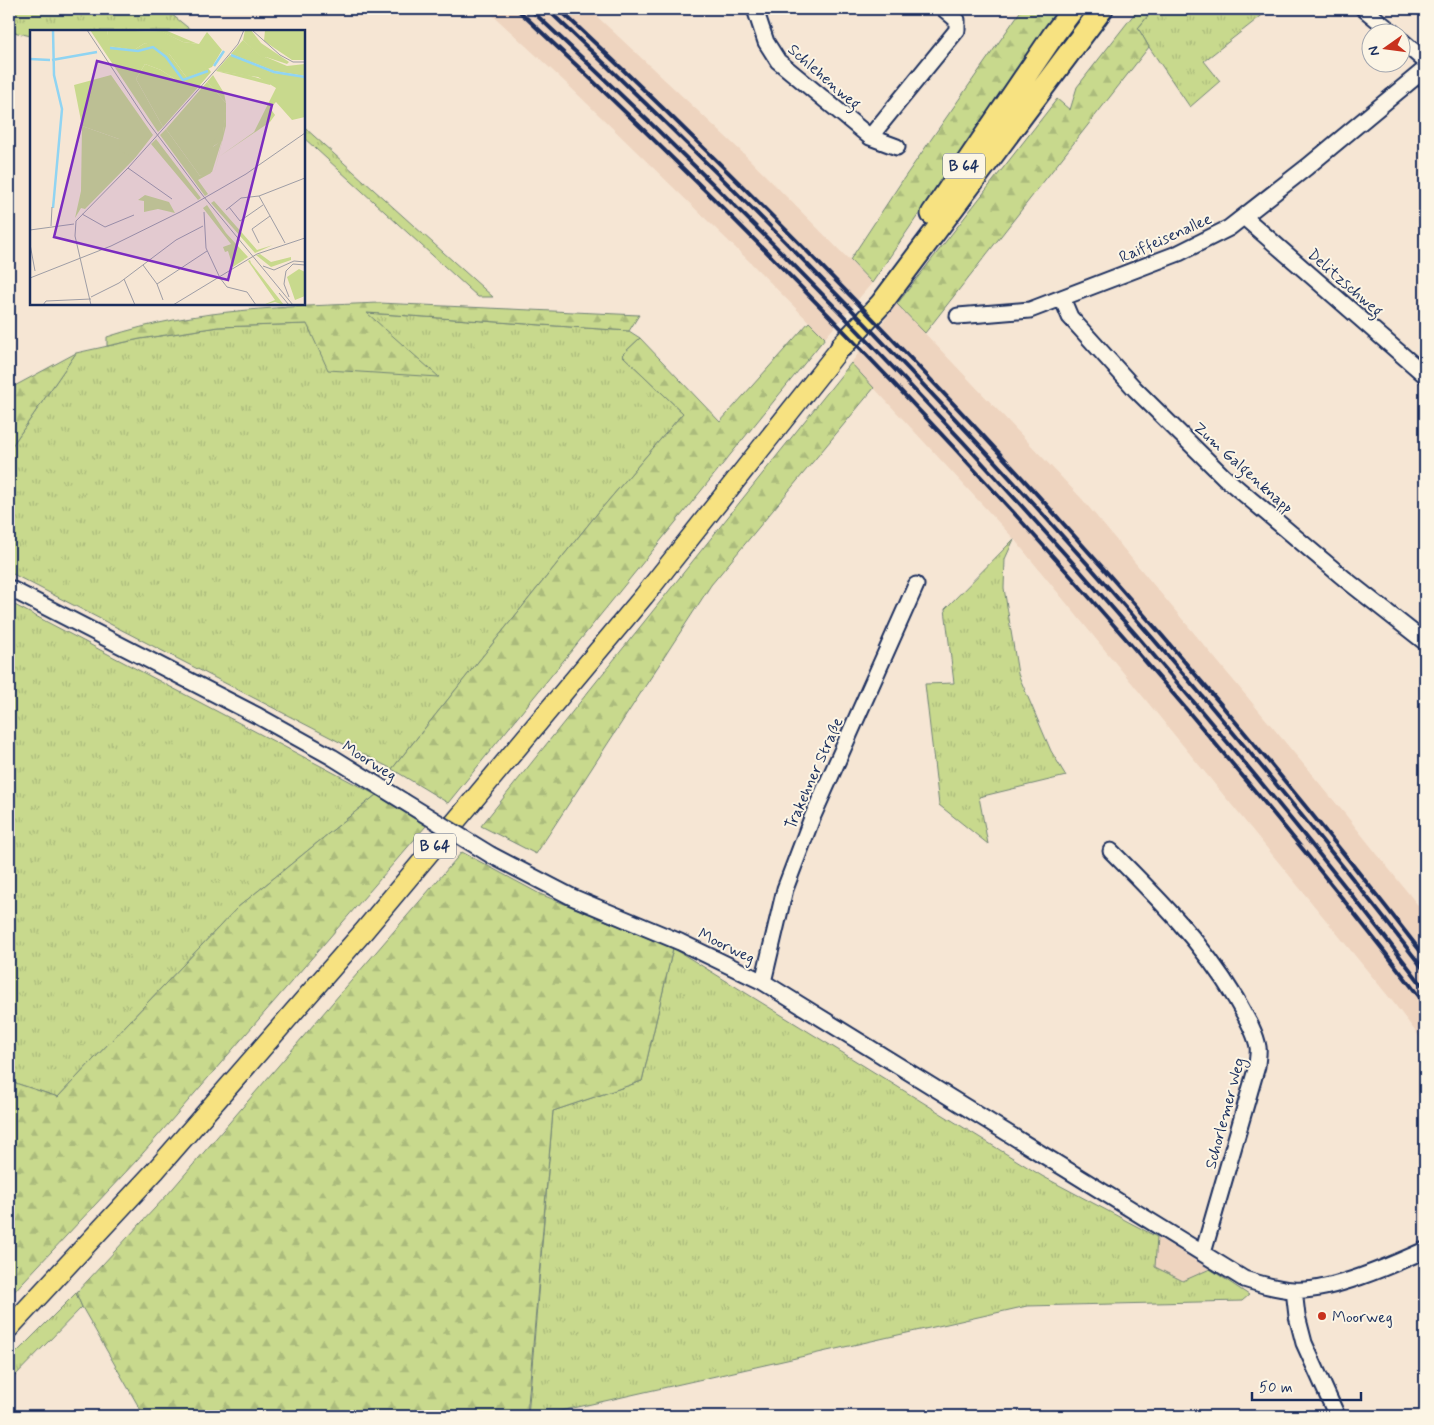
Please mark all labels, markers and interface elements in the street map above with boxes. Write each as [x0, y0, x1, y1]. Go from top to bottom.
north arrow [1362, 22, 1412, 72]
inset map [30, 30, 305, 305]
street label: Schlehenweg [782, 39, 865, 116]
text: N [1364, 44, 1384, 58]
road number: B 64 [943, 154, 985, 178]
street label: Raiffeisenallee [1116, 209, 1215, 268]
street label: Delitzschweg [1302, 244, 1387, 323]
street label: Zum Galgenknapp [1188, 418, 1297, 519]
street label: Trakehner Straße [780, 714, 849, 833]
street label: Moorweg [338, 736, 401, 786]
road number: B 64 [414, 834, 456, 858]
street label: Moorweg [694, 924, 758, 969]
street label: Schorlemer Weg [1200, 1055, 1251, 1172]
place label: Moorweg [1332, 1307, 1393, 1328]
marker: Moorweg [1316, 1310, 1328, 1322]
scale bar [1252, 1370, 1360, 1402]
text: 50 m [1259, 1378, 1293, 1398]

